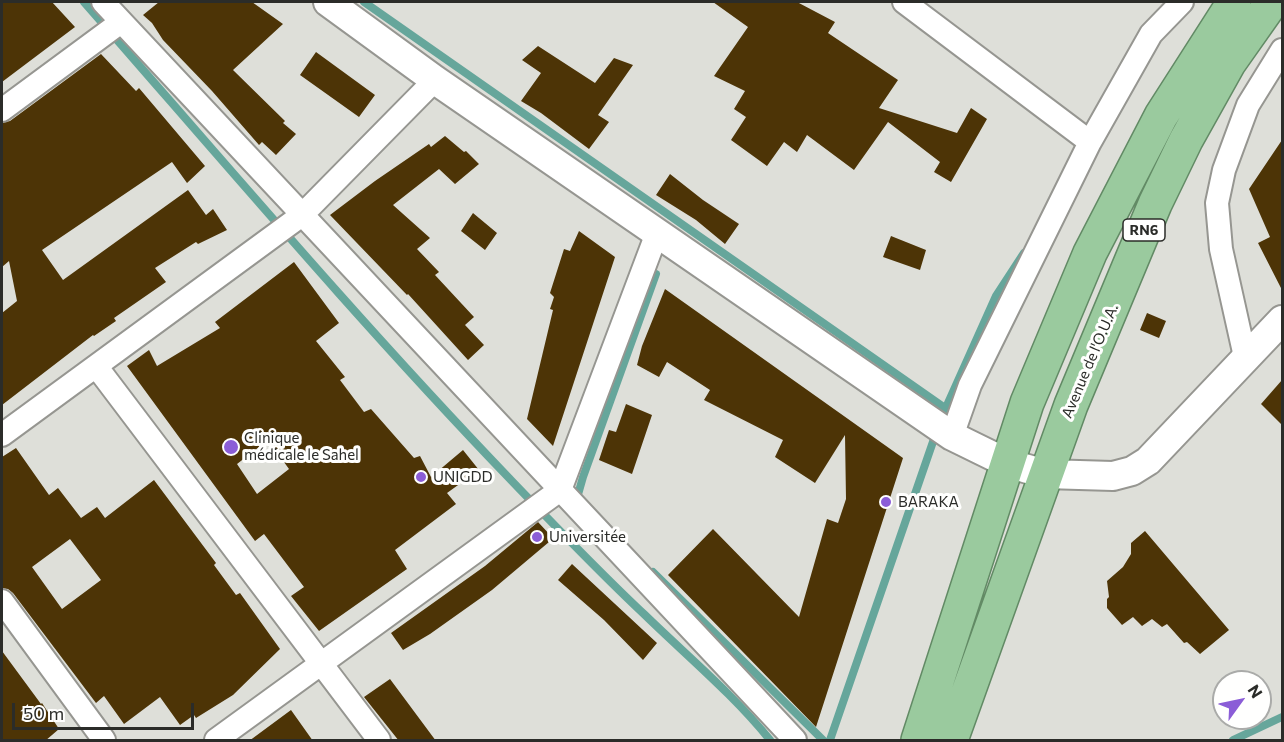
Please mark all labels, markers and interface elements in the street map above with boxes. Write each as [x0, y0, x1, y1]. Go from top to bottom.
road number: RN6 [1123, 219, 1165, 241]
street label: Avenue de l'O.U.A. [1058, 301, 1122, 421]
place label: Clinique médicale le Sahel [244, 429, 359, 464]
marker: Clinique médicale le Sahel [222, 438, 240, 456]
place label: UNIGDD [433, 468, 493, 486]
marker: UNIGDD [414, 470, 428, 484]
place label: BARAKA [898, 493, 959, 511]
marker: BARAKA [879, 495, 893, 509]
place label: Universitée [549, 528, 626, 546]
marker: Universitée [530, 530, 544, 544]
north arrow [1212, 670, 1272, 730]
text: N [1245, 681, 1267, 701]
scale bar [15, 691, 196, 729]
text: 50 m [23, 702, 64, 724]

